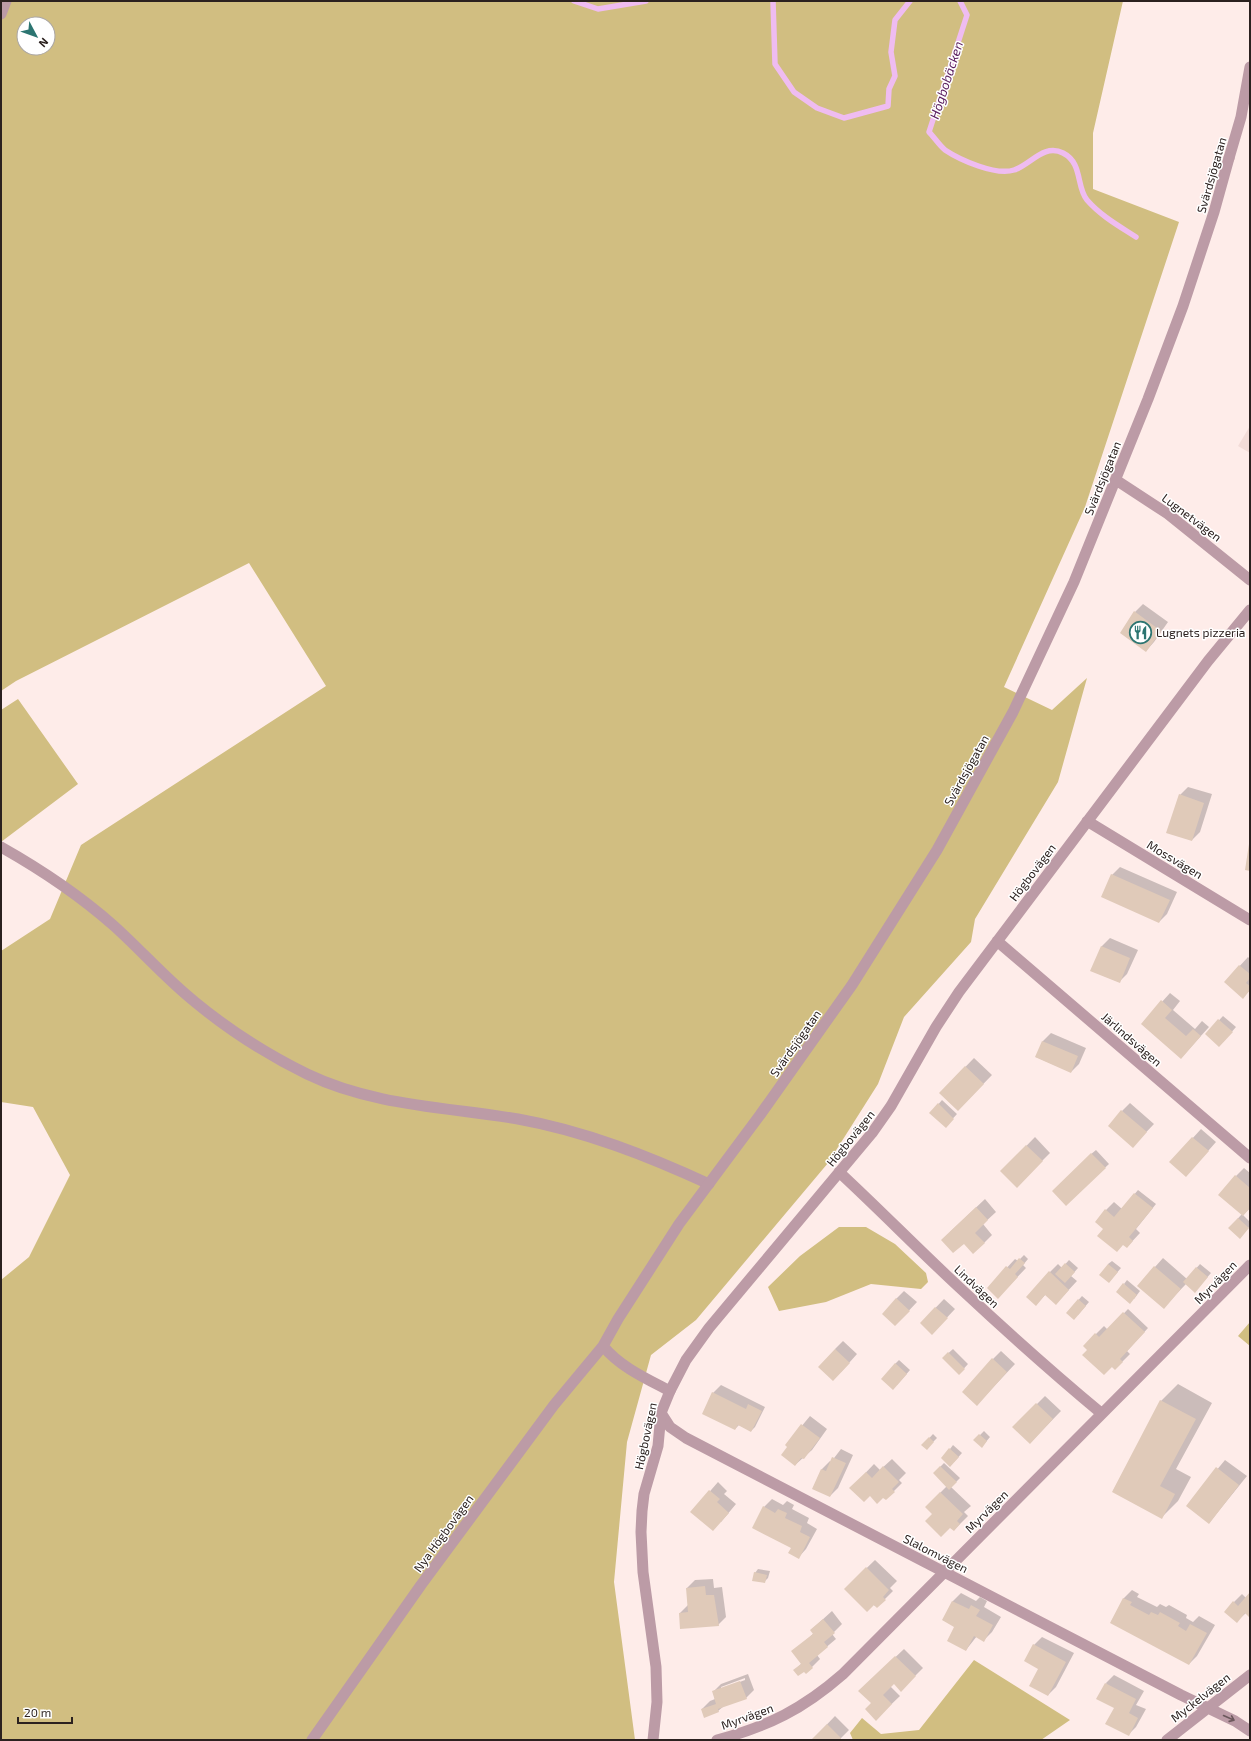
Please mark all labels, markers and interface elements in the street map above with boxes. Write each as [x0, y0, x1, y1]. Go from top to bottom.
north arrow [16, 16, 56, 56]
text: N [36, 36, 51, 50]
water label: Högbobäcken [926, 39, 966, 121]
street label: Svärdsjögatan [1193, 135, 1229, 215]
street label: Svärdsjögatan [1081, 439, 1124, 517]
street label: Lugnetvägen [1160, 490, 1224, 544]
restaurant icon: Lugnets pizzeria [1127, 619, 1153, 645]
place label: Lugnets pizzeria [1156, 625, 1245, 639]
street label: Svärdsjögatan [941, 732, 992, 808]
street label: Mossvägen [1145, 837, 1205, 881]
street label: Högbovägen [1006, 841, 1058, 903]
street label: Svärdsjögatan [767, 1007, 824, 1080]
street label: Järlindsvägen [1099, 1009, 1165, 1069]
street label: Högbovägen [823, 1107, 877, 1169]
street label: Myrvägen [1191, 1257, 1239, 1307]
street label: Lindvägen [952, 1262, 1002, 1310]
street label: Högbovägen [631, 1401, 659, 1471]
street label: Myrvägen [962, 1487, 1010, 1535]
street label: Nya Högbovägen [410, 1492, 476, 1574]
street label: Slalomvägen [901, 1531, 971, 1575]
street label: Myckelvägen [1168, 1670, 1232, 1724]
scale bar [18, 1699, 72, 1725]
street label: Myrvägen [719, 1700, 775, 1732]
text: 20 m [24, 1705, 51, 1719]
one-way arrow [1223, 1715, 1235, 1723]

